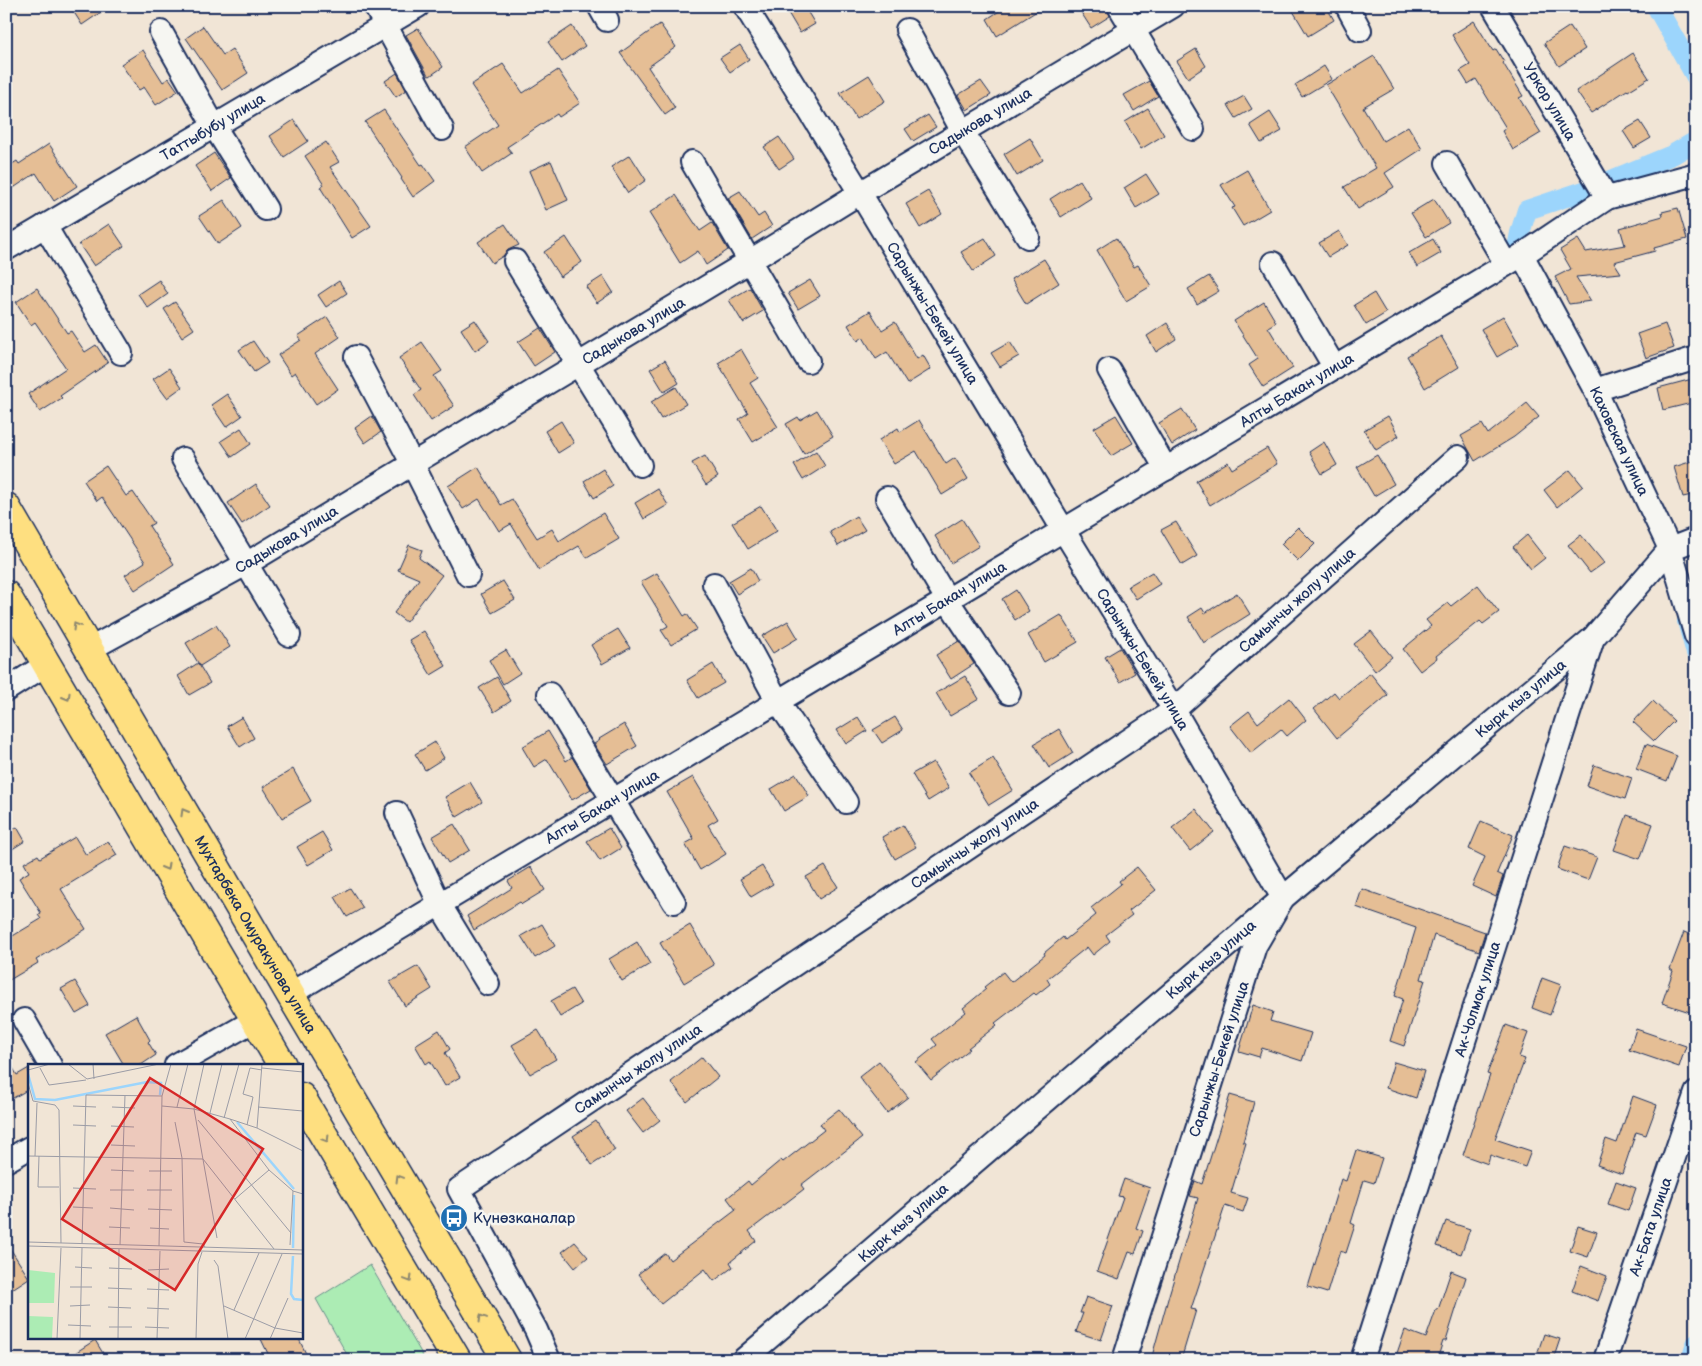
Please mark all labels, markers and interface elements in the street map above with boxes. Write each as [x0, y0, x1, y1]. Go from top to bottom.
street label: Уркор улица [1519, 59, 1580, 144]
street label: Садыкова улица [925, 83, 1036, 160]
street label: Таттыбубу улица [157, 89, 269, 166]
street label: Сарынжы-Бекей улица [882, 239, 982, 388]
street label: Садыкова улица [579, 293, 689, 370]
street label: Алты Бакан улица [1236, 349, 1358, 432]
street label: Каховская улица [1585, 384, 1653, 499]
street label: Садыкова улица [232, 502, 342, 578]
street label: Самынчы жолу улица [1235, 544, 1360, 658]
street label: Алты Бакан улица [888, 557, 1010, 641]
street label: Сарынжы-Бекей улица [1092, 585, 1193, 734]
one-way arrow [73, 622, 83, 631]
street label: Кырк кыз улица [1472, 655, 1570, 742]
one-way arrow [60, 692, 70, 701]
street label: Алты Бакан улица [541, 766, 663, 849]
street label: Самынчы жолу улица [907, 794, 1043, 894]
one-way arrow [180, 808, 190, 817]
street label: Мухтарбека Омуракунова улица [190, 832, 320, 1037]
one-way arrow [160, 862, 170, 871]
street label: Кырк кыз улица [1162, 916, 1260, 1004]
street label: Ак-Чолмок улица [1450, 939, 1505, 1060]
street label: Сарынжы-Бекей улица [1185, 979, 1254, 1139]
street label: Самынчы жолу улица [571, 1020, 706, 1119]
inset map [28, 1064, 302, 1338]
one-way arrow [320, 1134, 330, 1143]
one-way arrow [396, 1175, 406, 1184]
street label: Ак-Бата улица [1625, 1175, 1677, 1279]
street label: Кырк кыз улица [855, 1179, 953, 1267]
bus stop icon: Күнөзканалар [439, 1203, 469, 1233]
place label: Күнөзканалар [473, 1209, 576, 1228]
one-way arrow [403, 1274, 413, 1283]
one-way arrow [479, 1314, 489, 1323]

